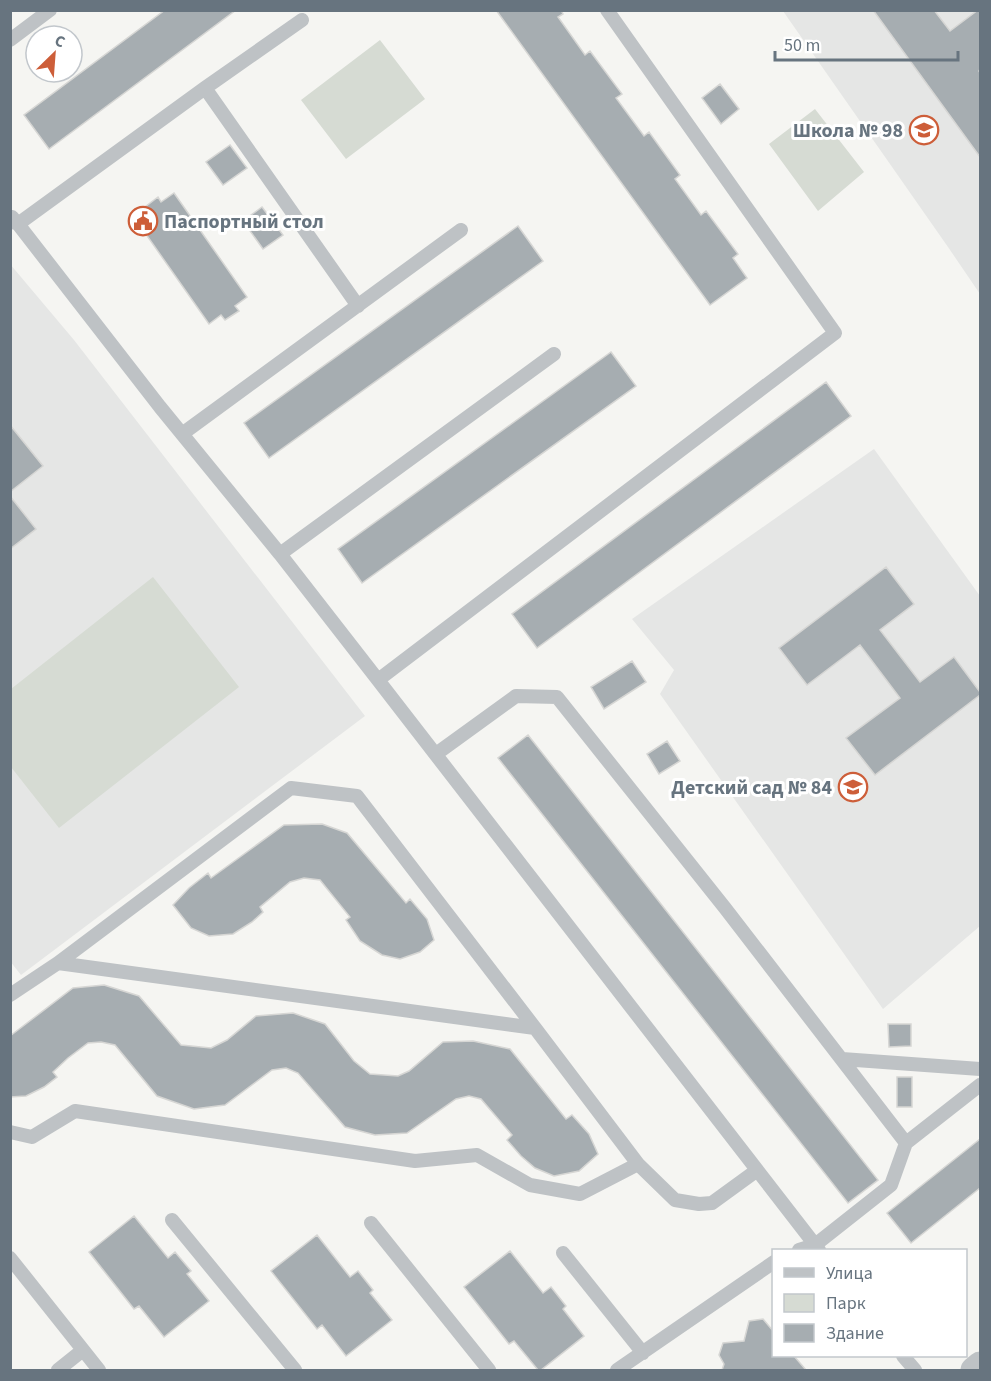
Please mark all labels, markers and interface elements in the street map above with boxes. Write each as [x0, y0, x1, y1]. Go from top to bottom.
north arrow [24, 24, 84, 84]
scale bar [775, 24, 958, 62]
text: С [51, 29, 69, 53]
text: 50 m [784, 33, 820, 58]
school or university icon: Школа № 98 [908, 114, 940, 146]
place label: Школа № 98 [793, 117, 903, 145]
public building icon: Паспортный стол [127, 205, 159, 237]
place label: Паспортный стол [164, 208, 324, 236]
school or university icon: Детский сад № 84 [837, 771, 869, 803]
place label: Детский сад № 84 [671, 774, 832, 802]
legend [772, 1249, 967, 1357]
text: Улица [826, 1261, 873, 1286]
text: Парк [826, 1291, 866, 1316]
text: Здание [826, 1321, 884, 1346]

